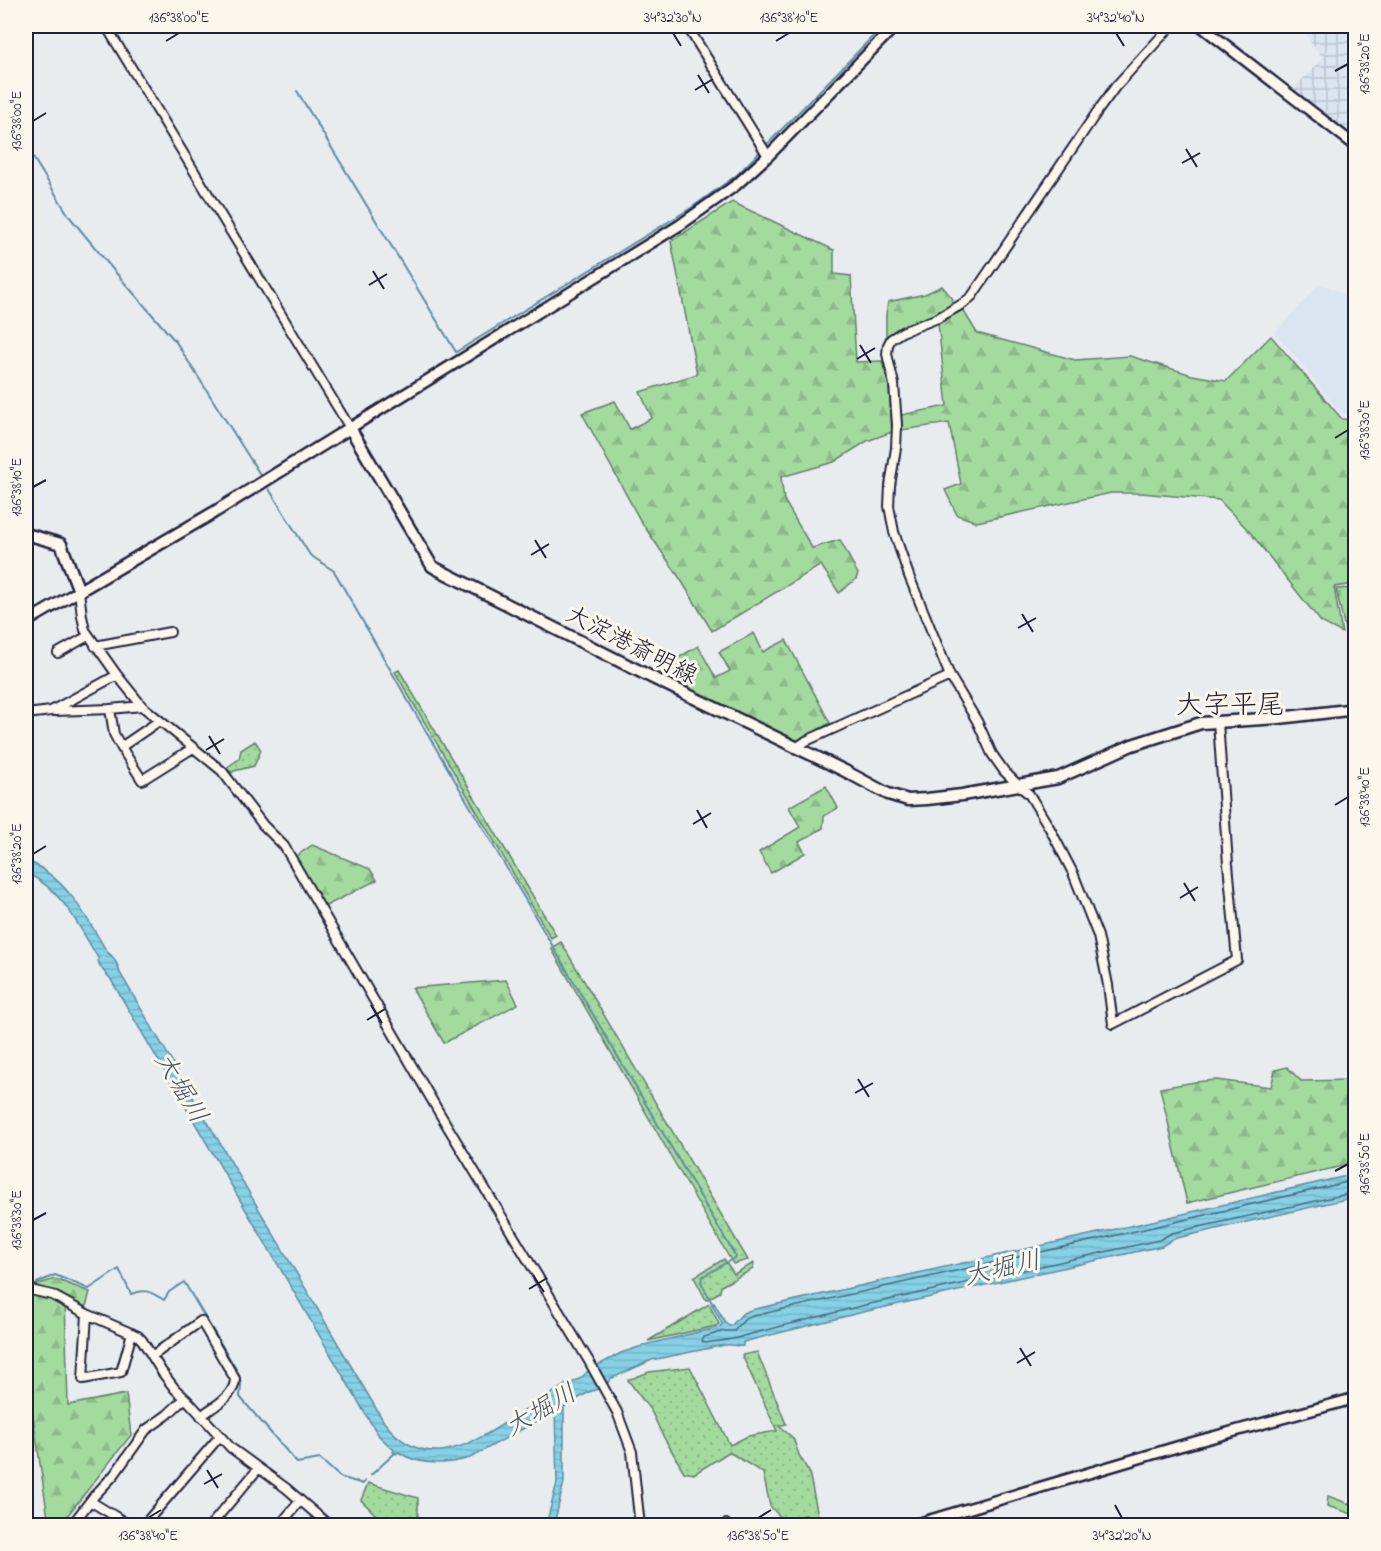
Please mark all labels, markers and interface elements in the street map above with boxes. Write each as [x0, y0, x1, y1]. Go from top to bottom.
text: 136°38'00"E [149, 7, 209, 29]
text: 34°32'30"N [644, 7, 702, 29]
text: 136°38'10"E [760, 7, 818, 29]
text: 34°32'40"N [1087, 7, 1145, 29]
text: 136°38'20"E [1354, 33, 1376, 95]
text: 136°38'00"E [6, 91, 28, 151]
text: 136°38'30"E [1354, 400, 1376, 460]
text: 136°38'10"E [6, 458, 28, 516]
street label: 大淀港斎明線 [559, 598, 703, 695]
district label: 大字平尾 [1176, 687, 1284, 726]
text: 136°38'40"E [1354, 767, 1376, 827]
text: 136°38'20"E [6, 823, 28, 885]
water label: 大堀川 [143, 1045, 216, 1132]
text: 136°38'50"E [1354, 1133, 1376, 1195]
text: 136°38'30"E [6, 1190, 28, 1250]
water label: 大堀川 [960, 1243, 1045, 1297]
water label: 大堀川 [498, 1376, 585, 1448]
text: 136°38'40"E [118, 1525, 178, 1547]
text: 136°38'50"E [727, 1525, 789, 1547]
text: 34°32'20"N [1092, 1525, 1152, 1547]

